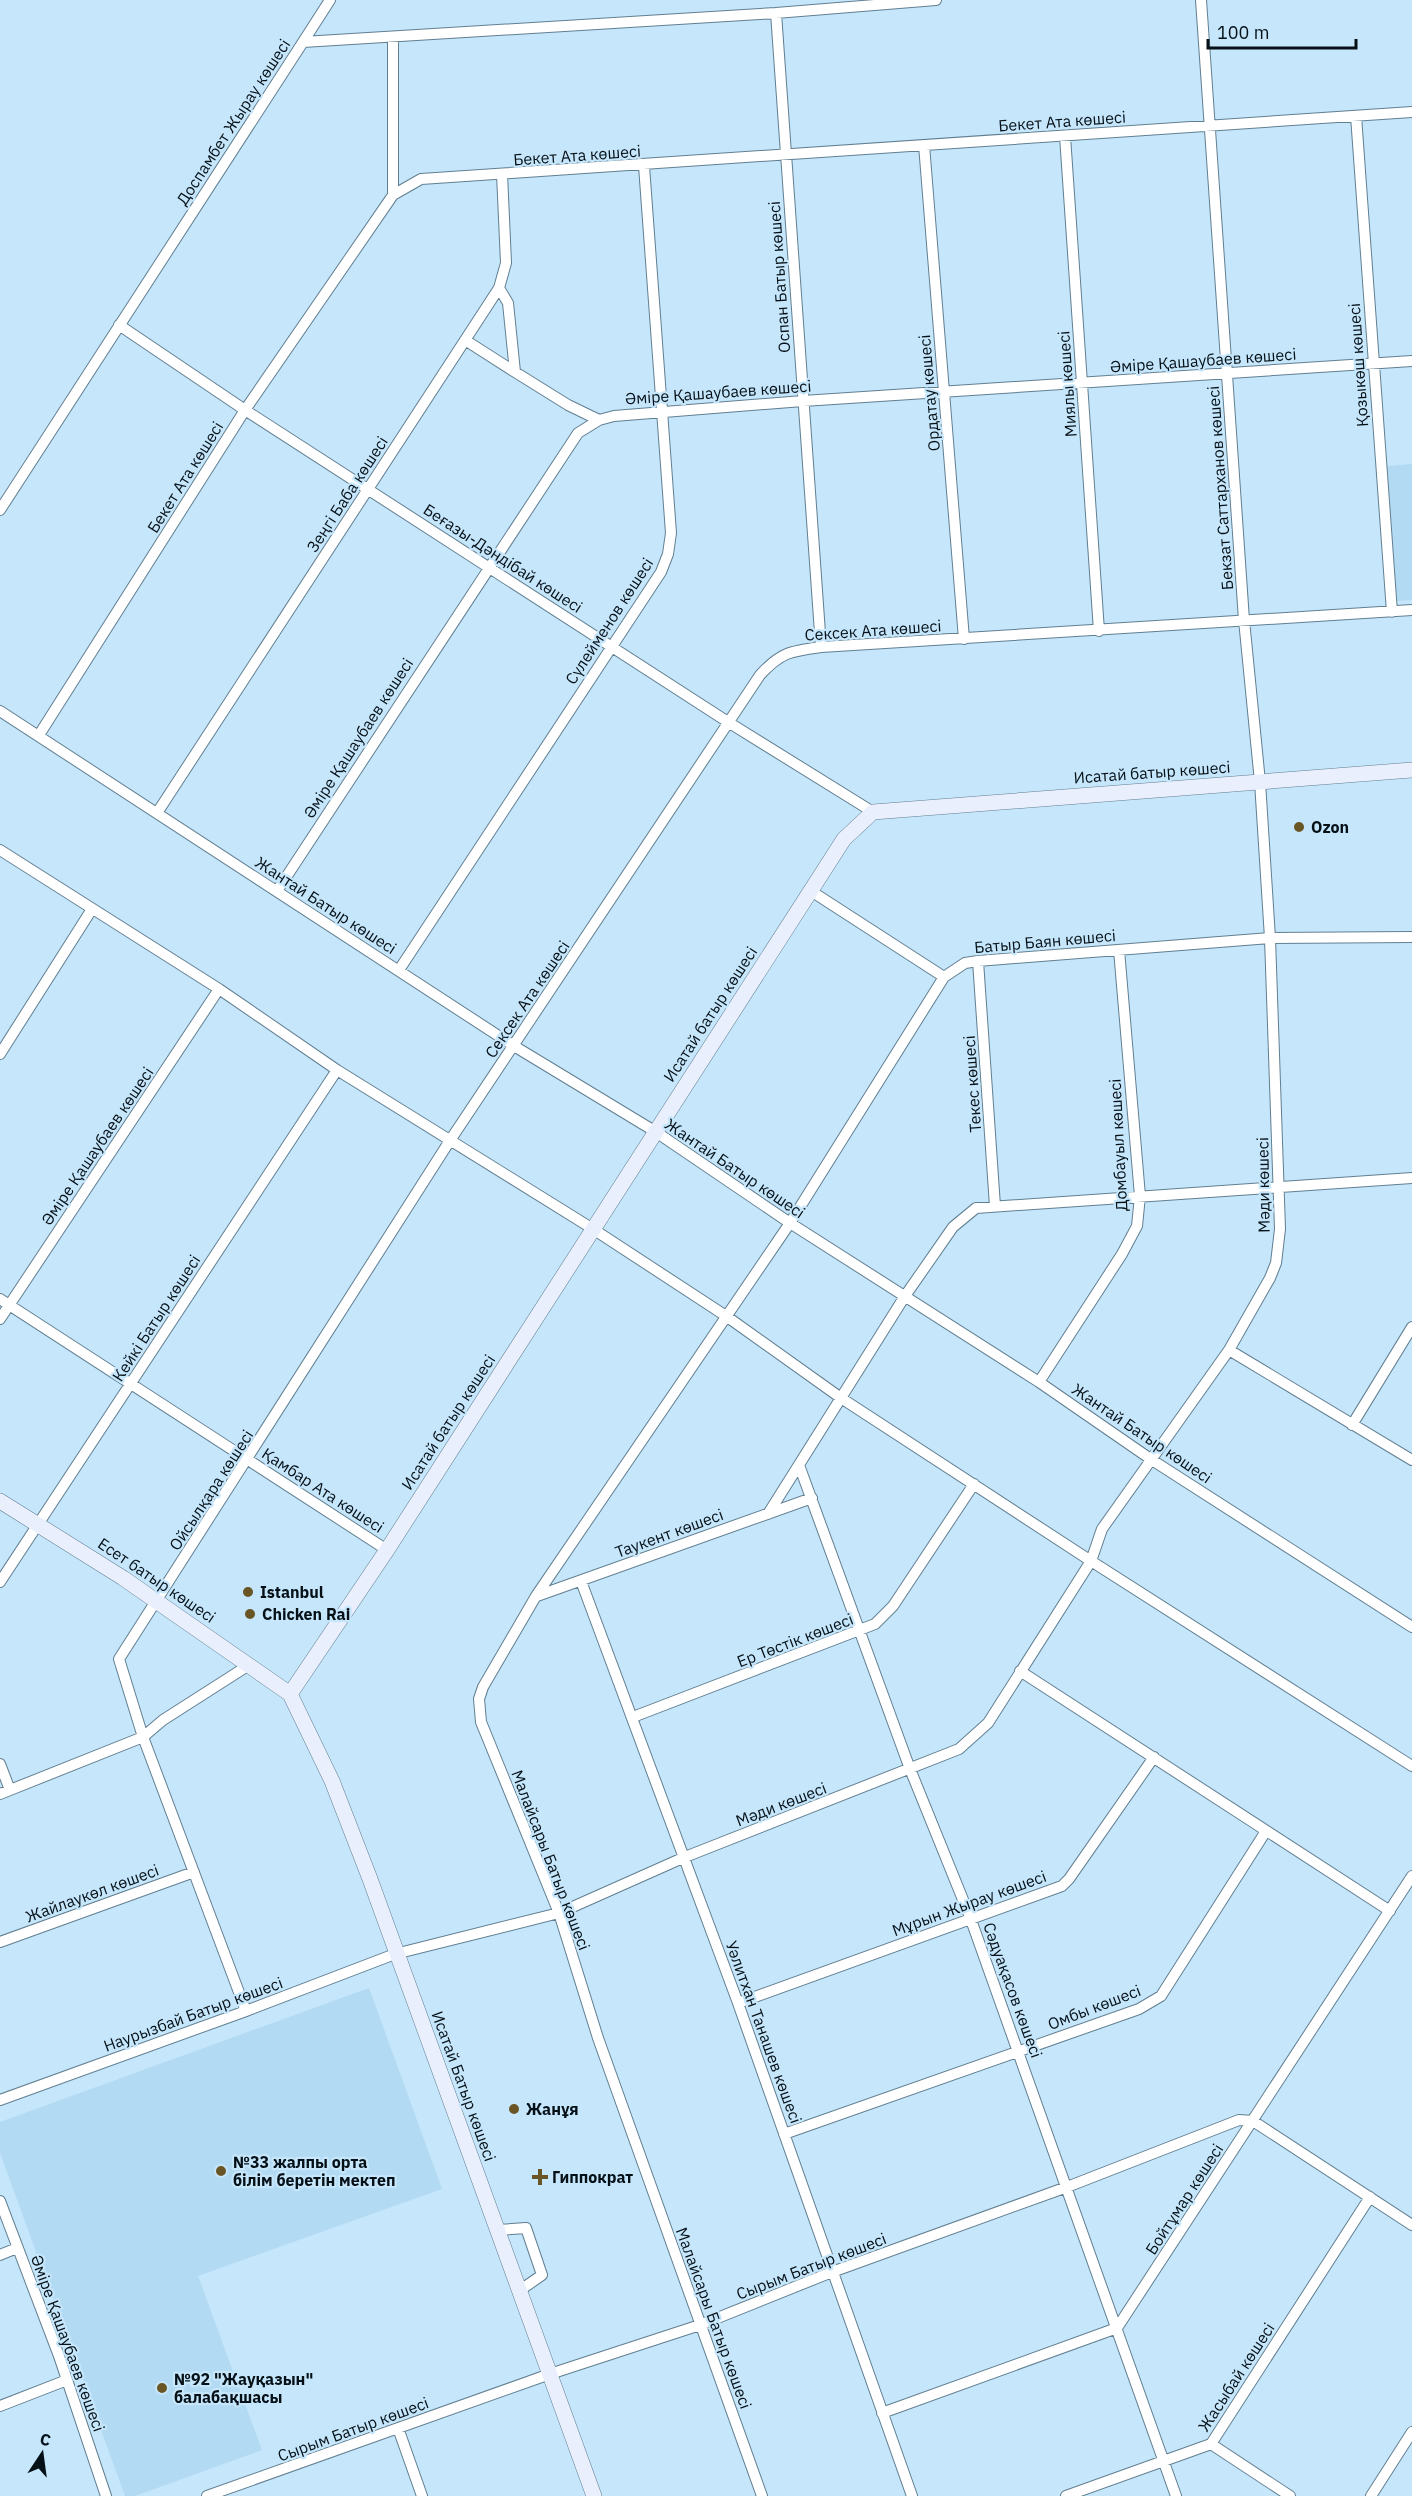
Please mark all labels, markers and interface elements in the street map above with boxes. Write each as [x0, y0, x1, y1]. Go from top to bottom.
scale bar [1208, 12, 1356, 50]
text: 100 m [1217, 21, 1269, 44]
street label: Доспамбет Жырау көшесі [172, 35, 294, 209]
street label: Бекет Ата көшесі [998, 107, 1126, 135]
street label: Бекет Ата көшесі [513, 141, 641, 169]
street label: Оспан Батыр көшесі [764, 200, 794, 354]
street label: Қозыкөш көшесі [1344, 302, 1372, 428]
street label: Миялы көшесі [1053, 330, 1081, 438]
street label: Ордатау көшесі [914, 334, 944, 452]
street label: Әміре Қашаубаев көшесі [1109, 344, 1297, 376]
street label: Әміре Қашаубаев көшесі [624, 376, 812, 408]
street label: Бекзат Саттарханов көшесі [1203, 385, 1237, 591]
street label: Бекет Ата көшесі [143, 418, 227, 536]
street label: Зеңгі Баба көшесі [302, 432, 392, 556]
street label: Беғазы-Дәндібай көшесі [420, 499, 586, 617]
street label: Сүлейменов көшесі [561, 554, 657, 688]
street label: Сексек Ата көшесі [804, 615, 942, 645]
street label: Әміре Қашаубаев көшесі [299, 654, 417, 822]
street label: Исатай батыр көшесі [1073, 757, 1231, 787]
place label: Ozon [1311, 817, 1349, 837]
marker: Ozon [1292, 820, 1306, 834]
street label: Жантай Батыр көшесі [252, 852, 400, 958]
street label: Батыр Баян көшесі [973, 925, 1117, 957]
street label: Сексек Ата көшесі [480, 937, 574, 1061]
street label: Исатай батыр көшесі [659, 943, 761, 1085]
street label: Текес көшесі [959, 1035, 985, 1133]
street label: Әміре Қашаубаев көшесі [36, 1063, 158, 1229]
street label: Домбауыл көшесі [1105, 1078, 1131, 1212]
street label: Жантай Батыр көшесі [661, 1114, 809, 1222]
street label: Мәди көшесі [1252, 1137, 1274, 1233]
street label: Кейкі Батыр көшесі [108, 1251, 204, 1385]
street label: Исатай батыр көшесі [397, 1351, 499, 1493]
street label: Жантай Батыр көшесі [1068, 1379, 1216, 1487]
street label: Ойсылқара көшесі [165, 1426, 257, 1554]
street label: Қамбар Ата көшесі [258, 1443, 388, 1537]
street label: Таукент көшесі [612, 1504, 726, 1562]
street label: Есет батыр көшесі [94, 1533, 220, 1627]
place label: Istanbul [260, 1582, 324, 1602]
marker: Istanbul [241, 1585, 255, 1599]
place label: Chicken Rai [262, 1604, 350, 1624]
marker: Chicken Rai [243, 1607, 257, 1621]
street label: Ер Төстік көшесі [734, 1609, 856, 1671]
street label: Малайсары Батыр көшесі [507, 1767, 595, 1953]
street label: Мәди көшесі [733, 1778, 829, 1830]
street label: Жайлаукөл көшесі [23, 1860, 161, 1926]
street label: Мұрын Жырау көшесі [889, 1866, 1049, 1940]
street label: Сәдуақасов көшесі [979, 1920, 1047, 2060]
street label: Уәлитхан Танашев көшесі [722, 1938, 806, 2126]
street label: Наурызбай Батыр көшесі [101, 1972, 285, 2056]
street label: Омбы көшесі [1045, 1980, 1143, 2034]
street label: Исатай Батыр көшесі [428, 2008, 500, 2164]
place label: Жанұя [526, 2099, 579, 2119]
marker: Жанұя [507, 2102, 521, 2116]
street label: Бойтұмар көшесі [1141, 2140, 1227, 2258]
place label: №33 жалпы орта білім беретін мектеп [233, 2152, 396, 2190]
marker: №33 жалпы орта білім беретін мектеп [214, 2164, 228, 2178]
place label: Гиппократ [552, 2167, 633, 2187]
marker: Гиппократ [533, 2170, 547, 2184]
street label: Малайсары Батыр көшесі [672, 2225, 756, 2411]
street label: Сырым Батыр көшесі [733, 2228, 889, 2304]
street label: Әміре Қашаубаев көшесі [27, 2252, 109, 2434]
street label: Жасыбай көшесі [1193, 2319, 1279, 2435]
place label: №92 "Жауқазын" балабақшасы [174, 2369, 313, 2407]
marker: №92 "Жауқазын" балабақшасы [155, 2381, 169, 2395]
street label: Сырым Батыр көшесі [275, 2392, 431, 2466]
north arrow [12, 2424, 72, 2484]
text: С [38, 2428, 53, 2450]

